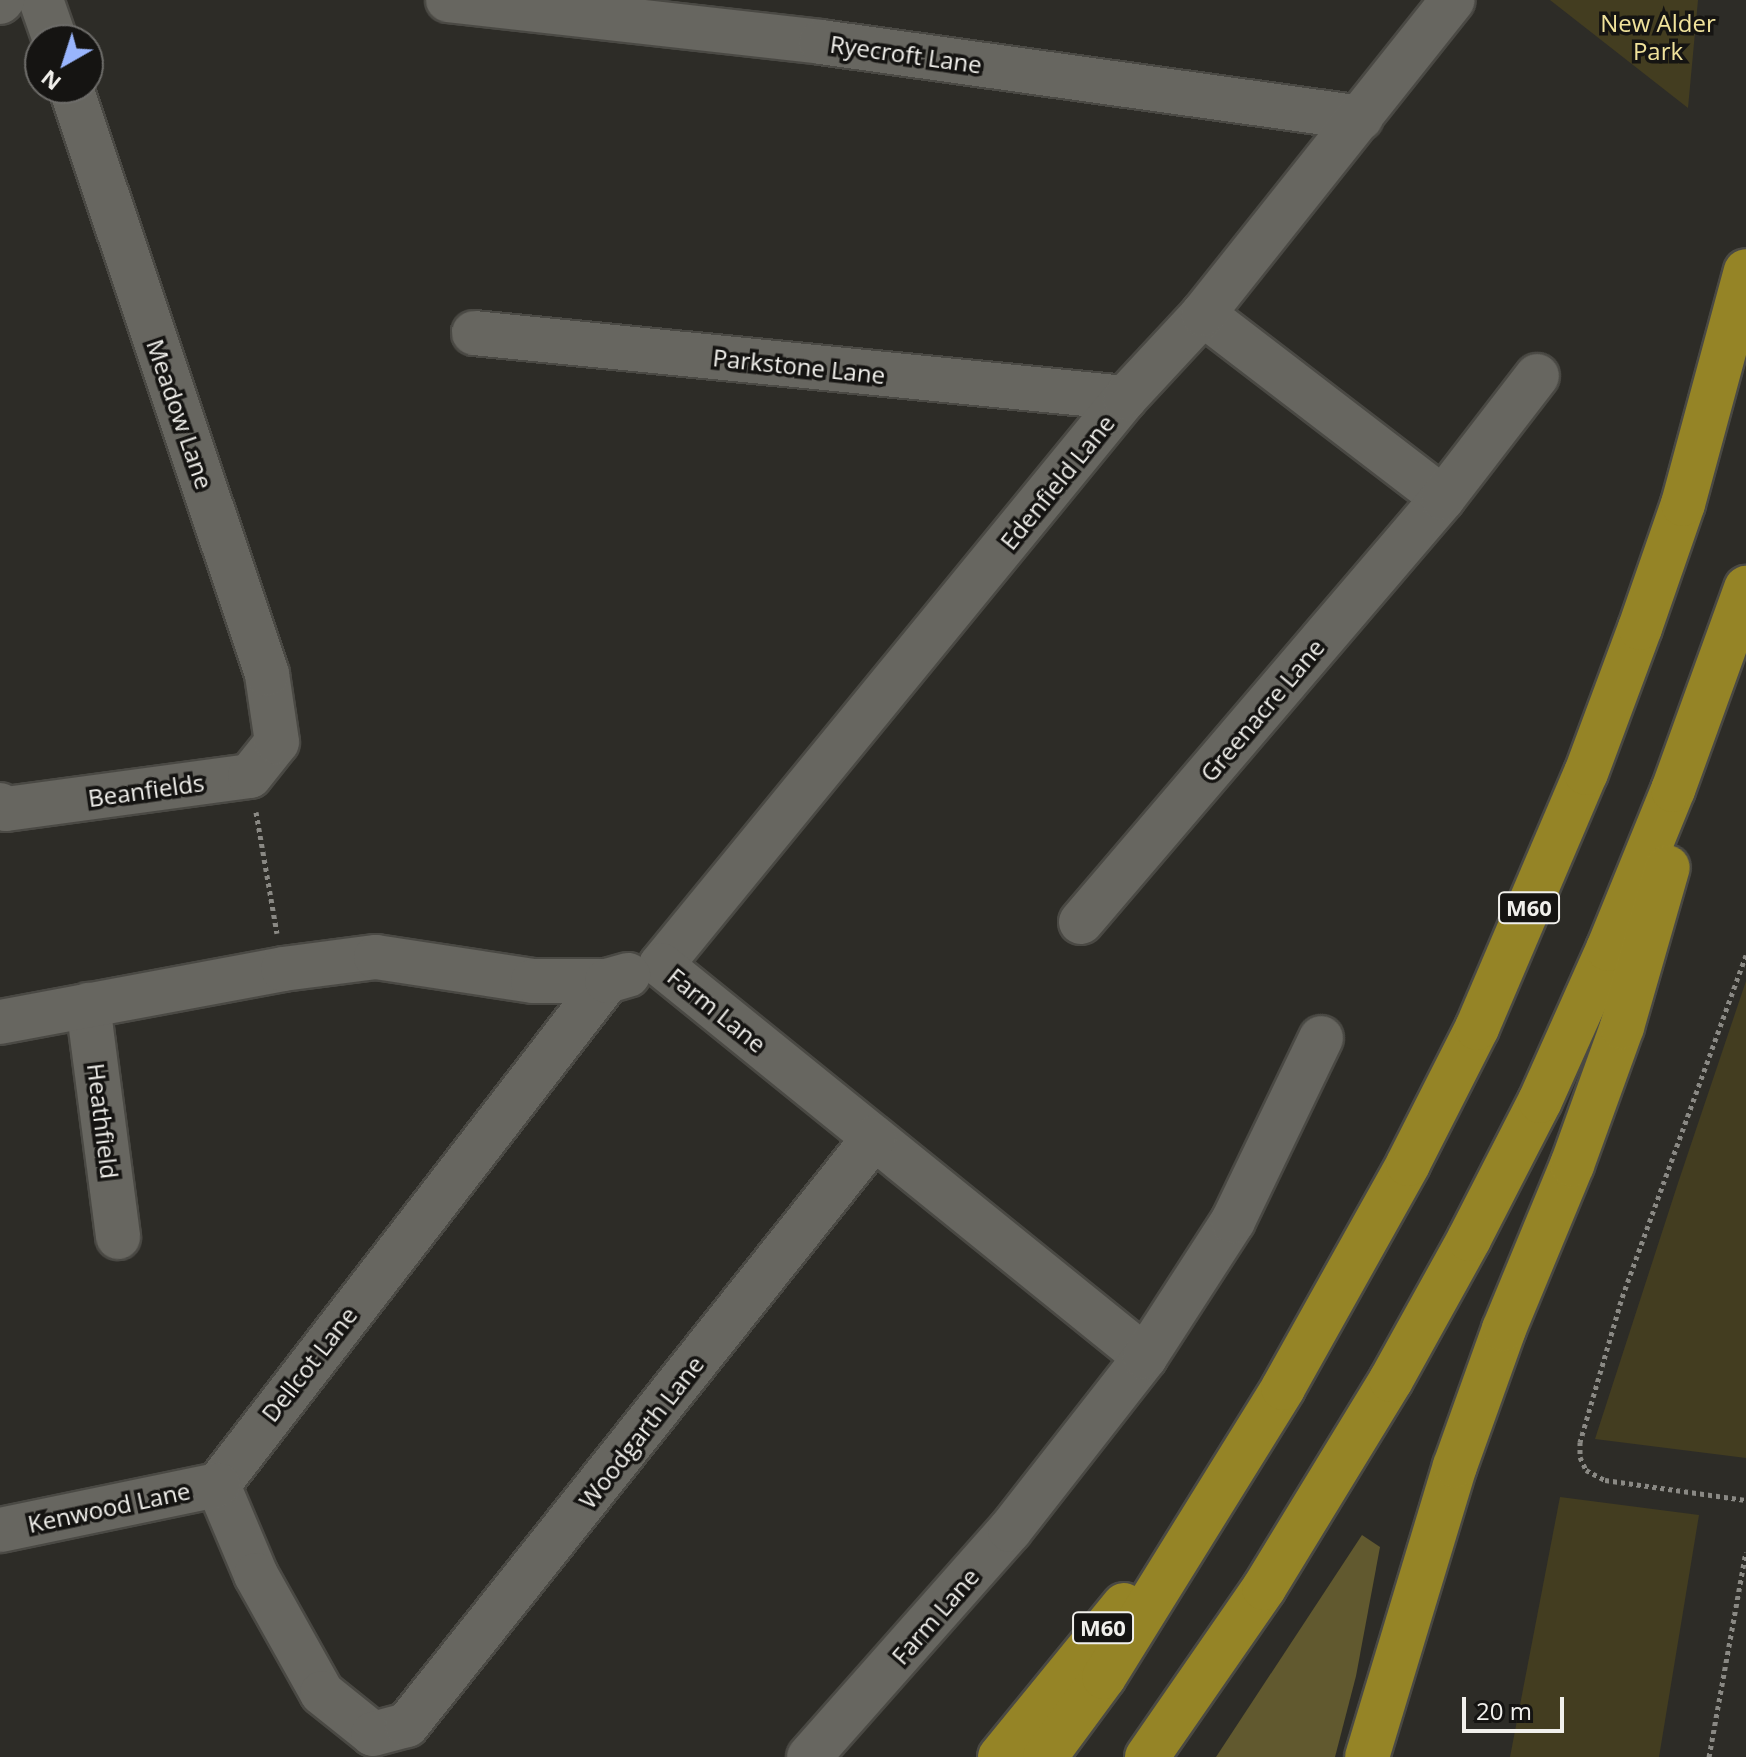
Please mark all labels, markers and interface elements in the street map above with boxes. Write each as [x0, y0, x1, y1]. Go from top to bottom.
park label: New Alder Park [1600, 9, 1716, 65]
north arrow [24, 24, 104, 104]
street label: Ryecroft Lane [828, 29, 984, 79]
text: N [34, 64, 67, 98]
street label: Meadow Lane [141, 335, 219, 493]
street label: Parkstone Lane [711, 343, 887, 389]
street label: Edenfield Lane [994, 409, 1120, 555]
street label: Greenacre Lane [1194, 633, 1330, 787]
street label: Beanfields [86, 768, 206, 812]
road number: M60 [1497, 890, 1561, 926]
street label: Farm Lane [662, 962, 772, 1058]
street label: Heathfield [82, 1062, 124, 1180]
street label: Dellcot Lane [255, 1301, 363, 1427]
street label: Woodgarth Lane [573, 1350, 709, 1514]
street label: Kenwood Lane [25, 1476, 193, 1538]
street label: Farm Lane [885, 1562, 985, 1670]
road number: M60 [1071, 1610, 1135, 1646]
scale bar [1466, 1681, 1568, 1731]
text: 20 m [1476, 1694, 1532, 1727]

